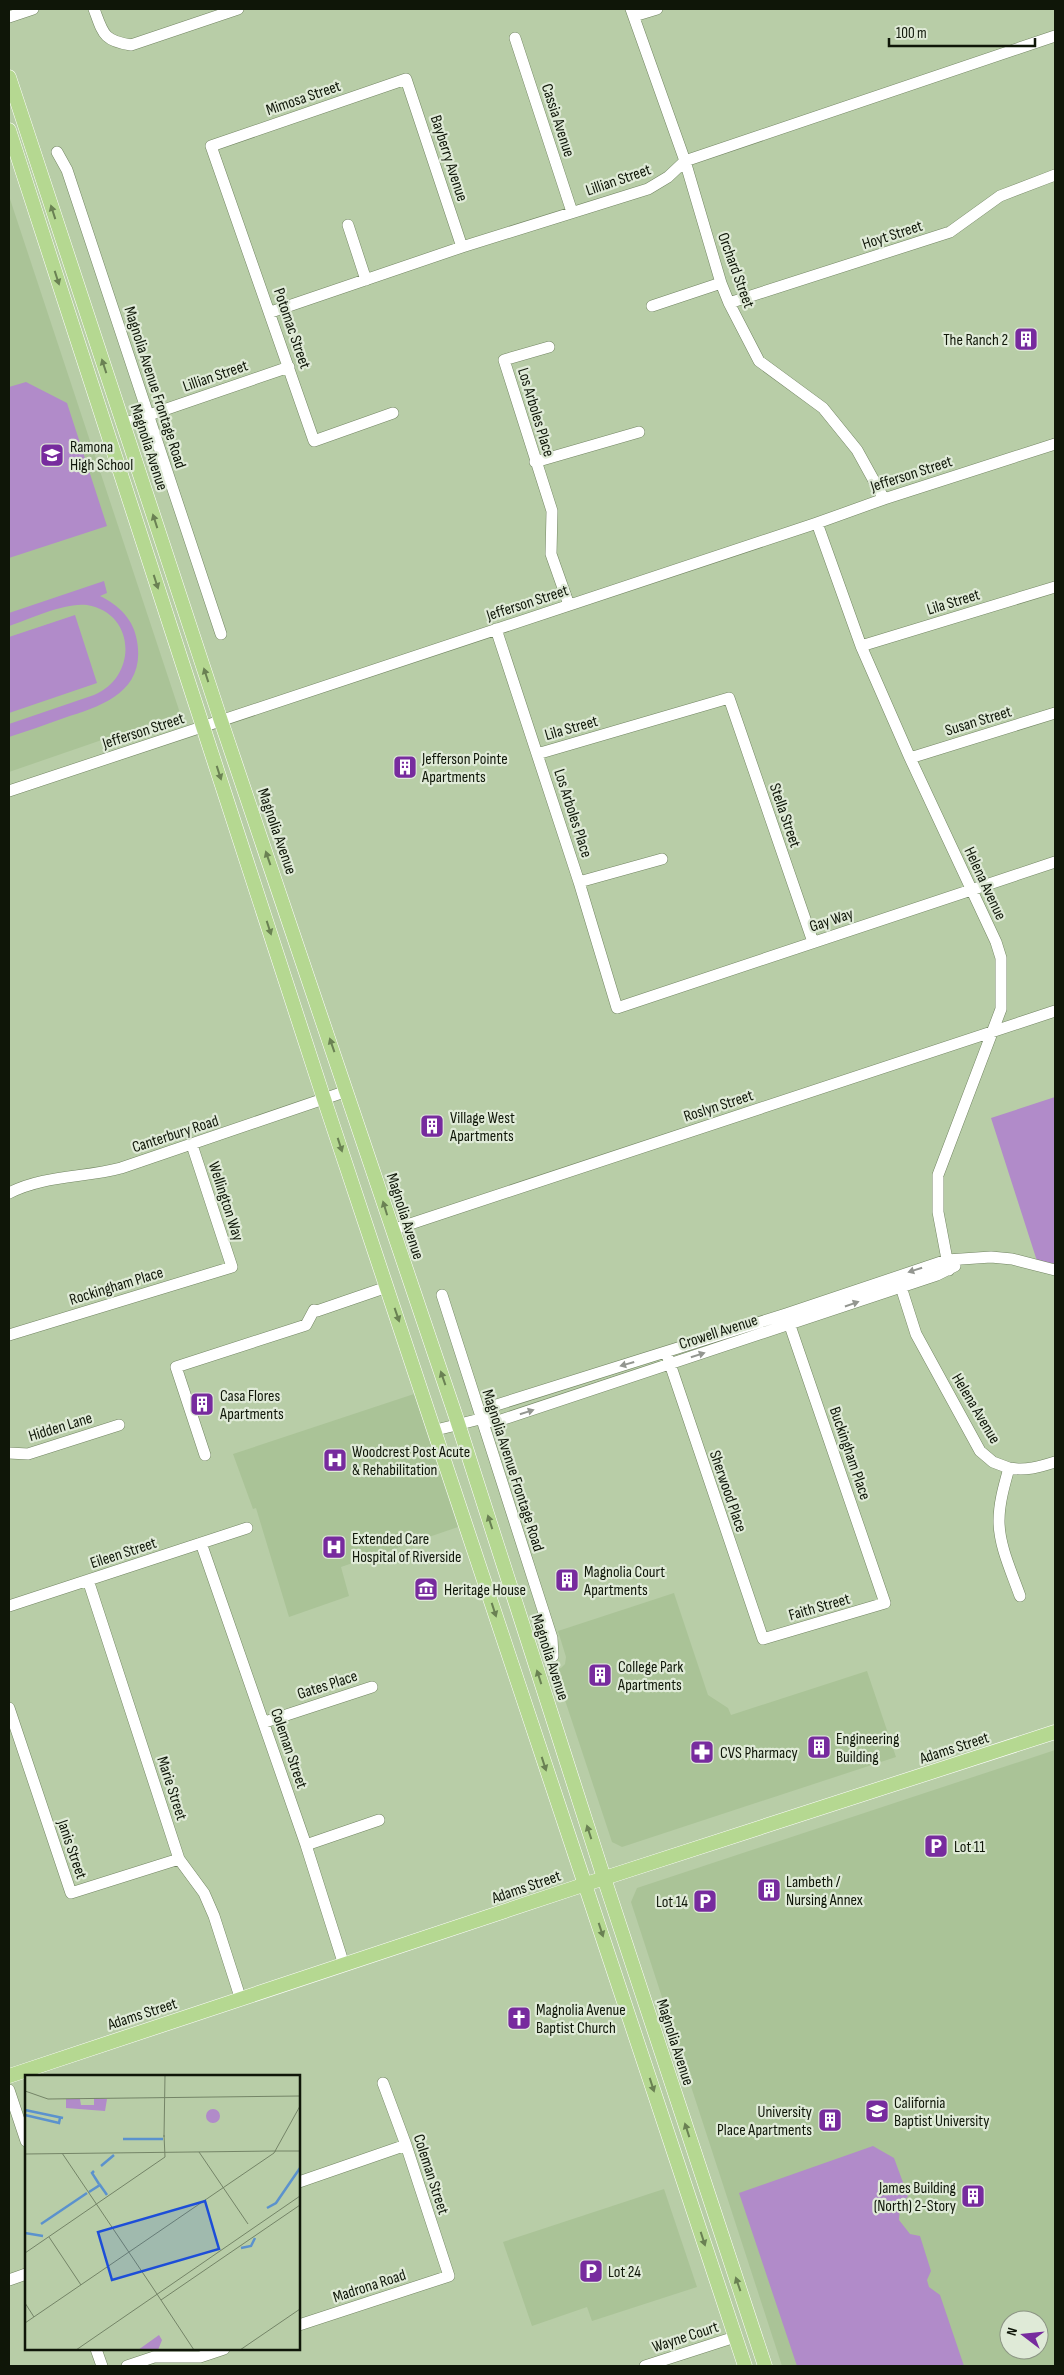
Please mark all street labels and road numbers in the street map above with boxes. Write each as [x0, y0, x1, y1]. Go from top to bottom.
street label: Mimosa Street [264, 77, 343, 120]
street label: Cassia Avenue [537, 81, 578, 159]
street label: Bayberry Avenue [426, 113, 471, 204]
street label: Lillian Street [583, 160, 654, 200]
street label: Hoyt Street [860, 217, 925, 254]
street label: Orchard Street [713, 230, 758, 311]
street label: Potomac Street [269, 286, 314, 371]
street label: Magnolia Avenue Frontage Road [121, 304, 191, 470]
street label: Lillian Street [180, 356, 251, 396]
street label: Los Arboles Place [513, 366, 558, 459]
street label: Magnolia Avenue [127, 401, 173, 493]
street label: Jefferson Street [867, 452, 955, 497]
street label: Jefferson Street [483, 581, 571, 626]
street label: Lila Street [925, 585, 982, 619]
street label: Susan Street [943, 702, 1014, 741]
street label: Jefferson Street [99, 709, 187, 754]
street label: Lila Street [543, 712, 600, 745]
street label: Los Arboles Place [549, 767, 596, 860]
street label: Stella Street [765, 781, 804, 850]
street label: Magnolia Avenue [253, 786, 300, 877]
street label: Helena Avenue [959, 844, 1010, 923]
street label: Gay Way [807, 904, 856, 936]
street label: Roslyn Street [681, 1086, 756, 1127]
street label: Canterbury Road [130, 1112, 221, 1157]
street label: Wellington Way [204, 1160, 247, 1243]
street label: Magnolia Avenue [382, 1171, 427, 1262]
street label: Rockingham Place [67, 1263, 166, 1310]
street label: Crowell Avenue [677, 1311, 760, 1354]
street label: Helena Avenue [947, 1370, 1004, 1447]
street label: Magnolia Avenue Frontage Road [477, 1387, 548, 1554]
street label: Buckingham Place [825, 1405, 874, 1502]
street label: Hidden Lane [26, 1409, 95, 1446]
street label: Sherwood Place [705, 1448, 750, 1535]
street label: Eileen Street [88, 1534, 159, 1573]
street label: Faith Street [787, 1590, 852, 1625]
street label: Magnolia Avenue [527, 1612, 572, 1703]
street label: Gates Place [295, 1667, 360, 1704]
street label: Coleman Street [266, 1706, 311, 1791]
street label: Adams Street [916, 1728, 992, 1769]
street label: Marie Street [152, 1754, 191, 1823]
street label: Janis Street [52, 1816, 91, 1882]
street label: Adams Street [489, 1867, 564, 1908]
street label: Adams Street [104, 1994, 180, 2035]
street label: Magnolia Avenue [652, 1997, 697, 2088]
street label: Coleman Street [409, 2132, 453, 2217]
street label: Madrona Road [331, 2266, 408, 2307]
street label: Wayne Court [650, 2318, 721, 2357]

